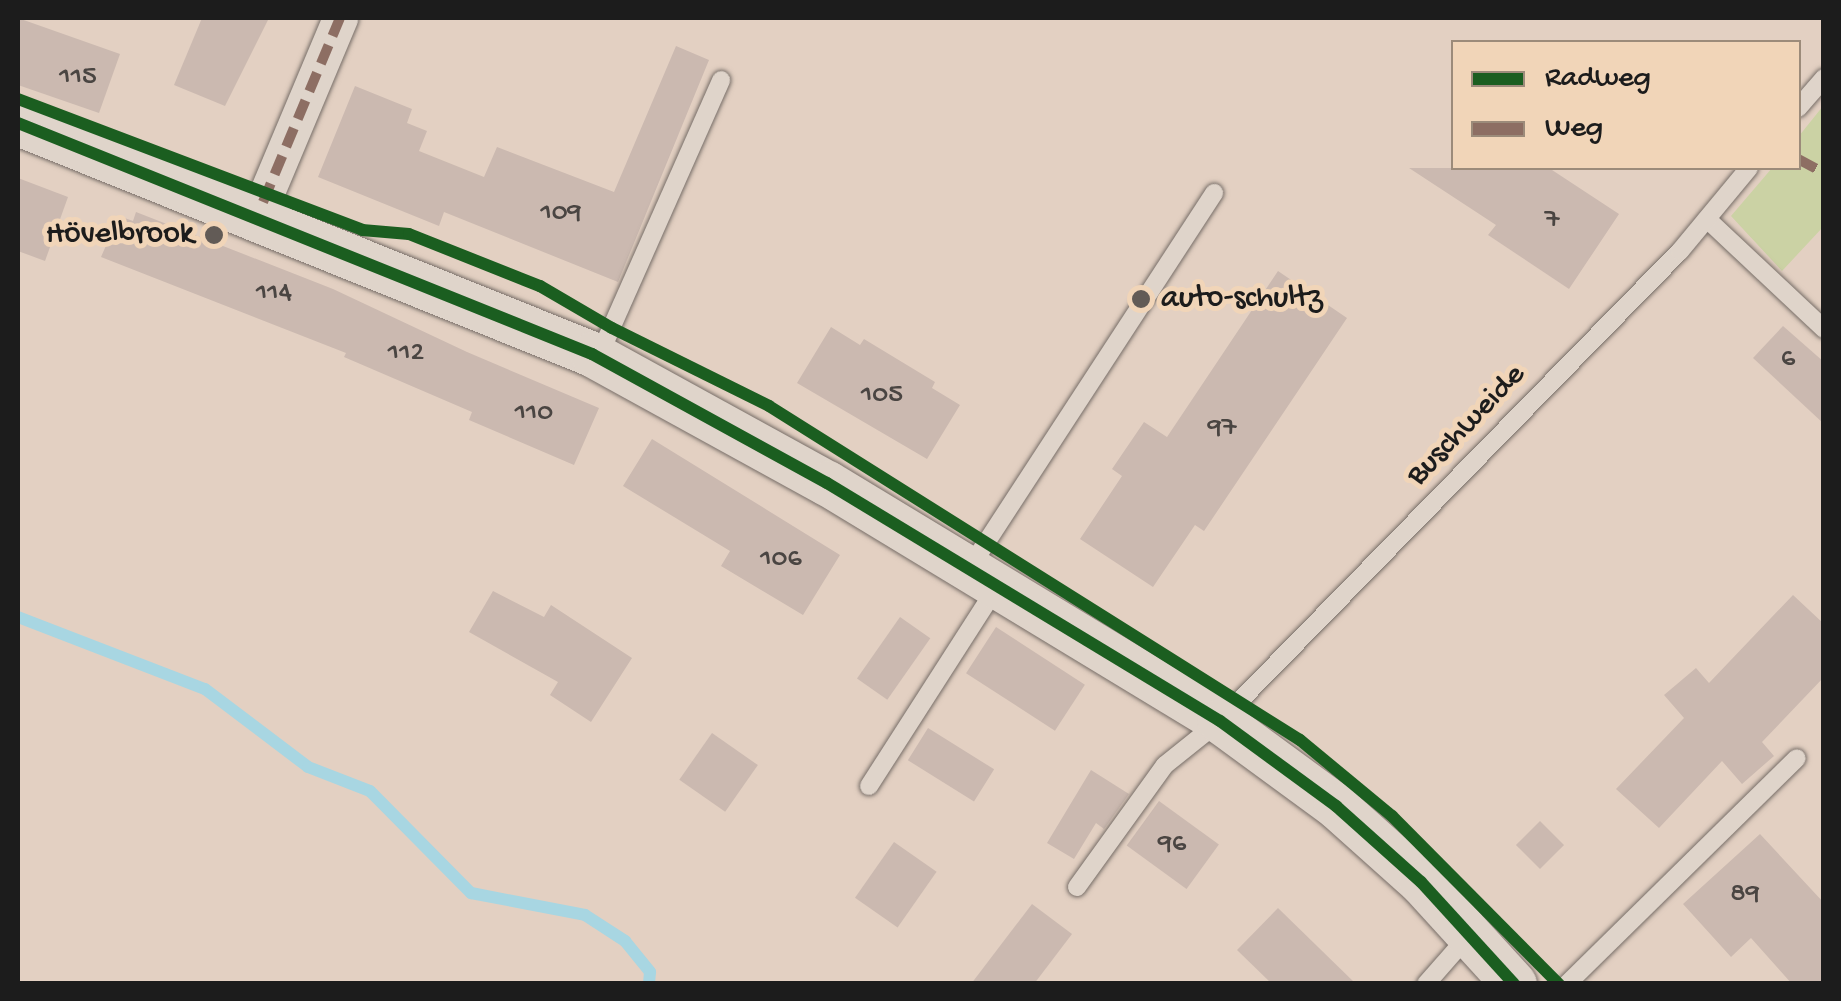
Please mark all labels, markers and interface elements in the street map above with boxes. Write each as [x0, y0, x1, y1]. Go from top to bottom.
legend [1451, 40, 1801, 170]
house number: 115 [59, 61, 97, 95]
text: Radweg [1545, 62, 1651, 97]
text: Weg [1545, 112, 1603, 147]
house number: 109 [540, 197, 582, 231]
house number: 7 [1545, 204, 1559, 238]
place label: Hövelbrook [46, 216, 194, 254]
marker: Hövelbrook [203, 224, 225, 246]
house number: 114 [256, 277, 292, 311]
place label: auto-schultz [1161, 280, 1323, 318]
marker: auto-schultz [1130, 288, 1152, 310]
house number: 112 [388, 337, 424, 371]
house number: 6 [1781, 343, 1795, 377]
street label: Buschweide [1399, 357, 1535, 495]
house number: 105 [861, 379, 903, 413]
house number: 110 [515, 397, 553, 431]
house number: 97 [1208, 412, 1236, 446]
house number: 106 [760, 543, 802, 577]
house number: 96 [1158, 828, 1186, 862]
house number: 89 [1730, 878, 1760, 912]

